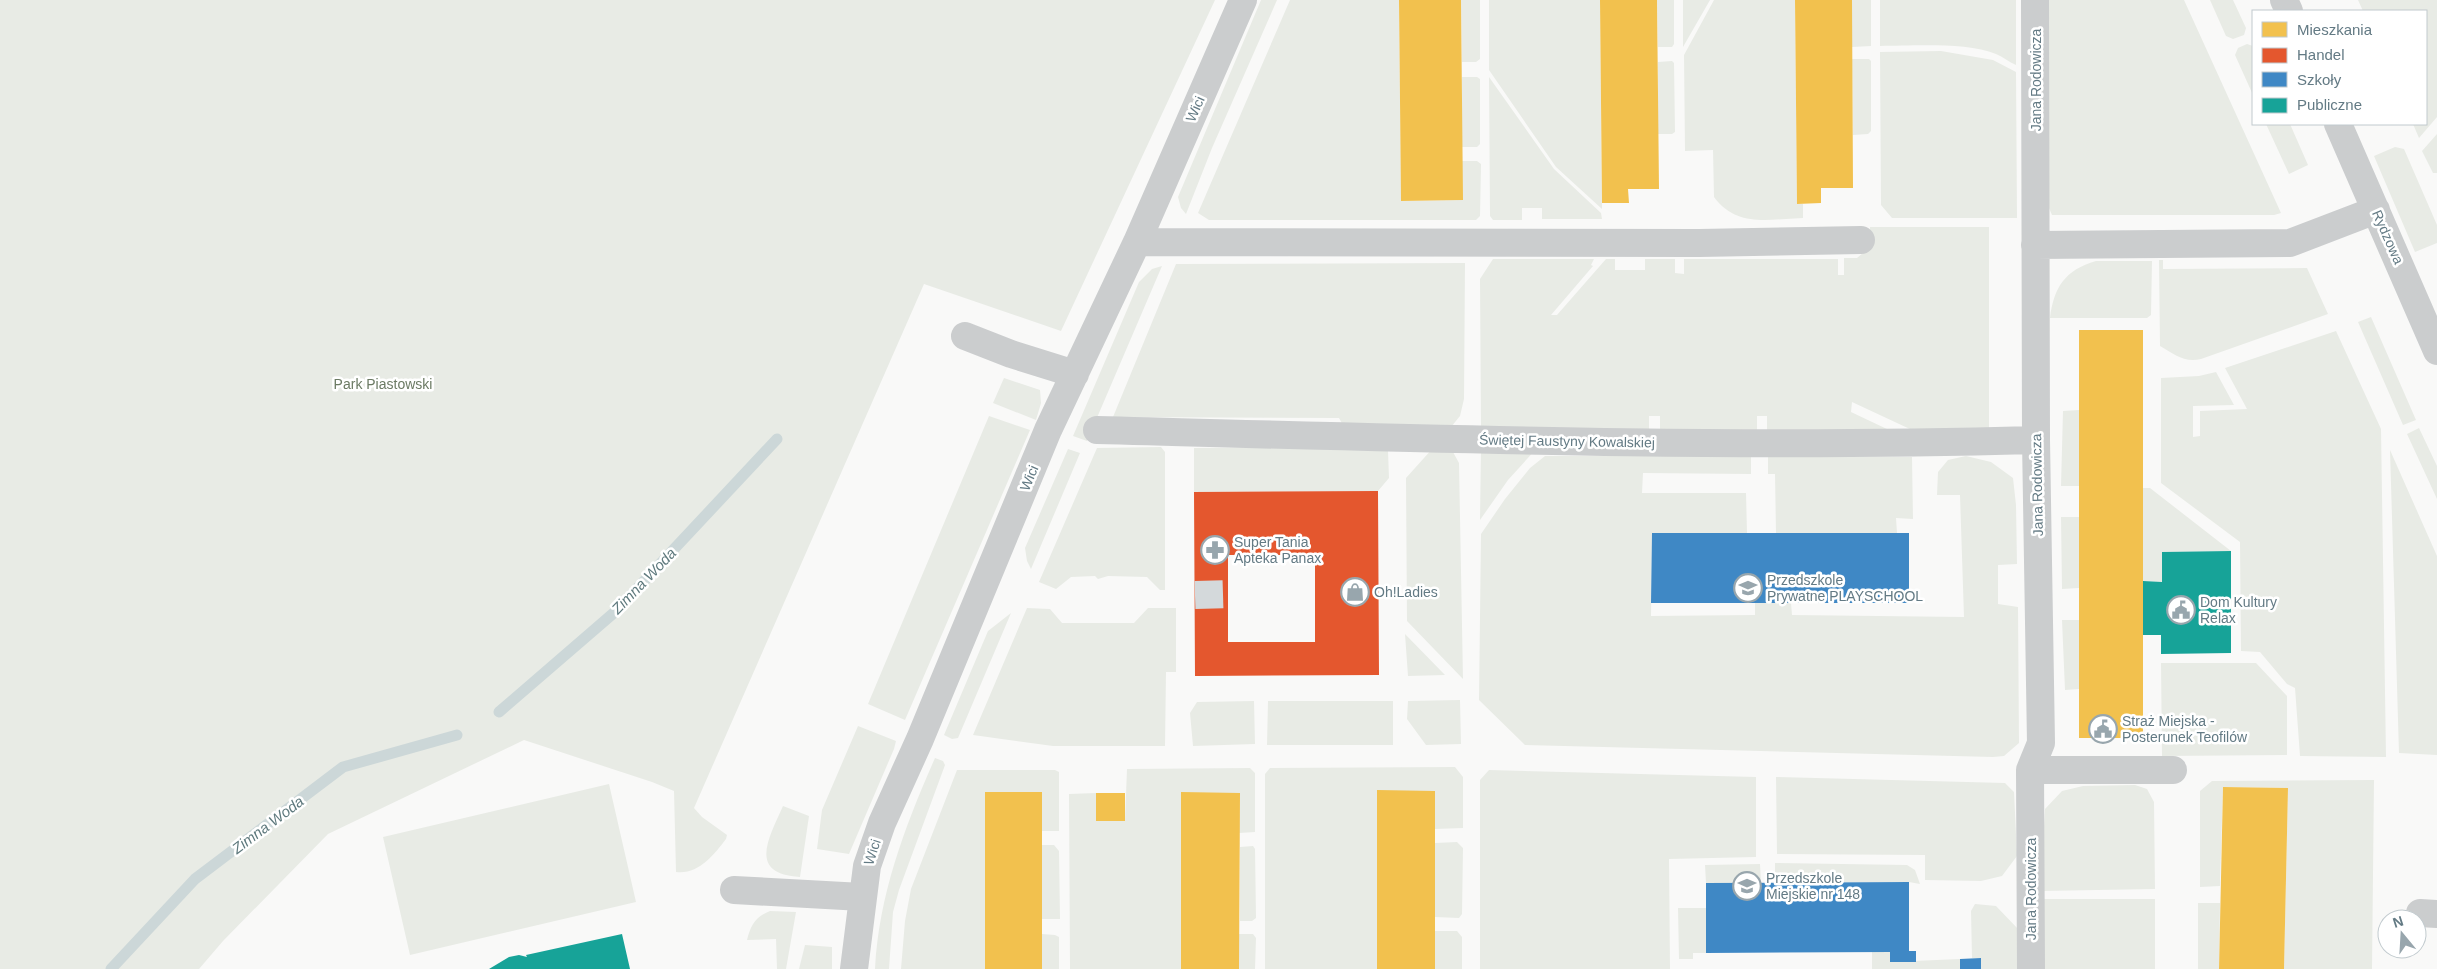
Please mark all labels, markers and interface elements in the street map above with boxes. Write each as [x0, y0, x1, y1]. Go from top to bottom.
legend [2252, 10, 2427, 125]
text: Mieszkania [2297, 21, 2373, 38]
street label: Jana Rodowicza [2028, 28, 2044, 131]
text: Handel [2297, 46, 2345, 63]
text: Szkoły [2297, 71, 2342, 88]
street label: Wici [1182, 94, 1208, 124]
text: Publiczne [2297, 96, 2362, 113]
street label: Rydzowa [2369, 207, 2407, 267]
park label: Park Piastowski [334, 376, 432, 392]
street label: Świętej Faustyny Kowalskiej [1479, 430, 1655, 451]
street label: Jana Rodowicza [2028, 433, 2046, 536]
street label: Wici [1016, 463, 1042, 493]
place label: Super Tania Apteka Panax [1234, 534, 1321, 566]
pharmacy icon: Super Tania Apteka Panax [1200, 535, 1230, 565]
water label: Zimna Woda [607, 544, 679, 618]
place label: Przedszkole Prywatne PLAYSCHOOL [1767, 572, 1923, 604]
school or university icon: Przedszkole Prywatne PLAYSCHOOL [1733, 573, 1763, 603]
shop icon: Oh!Ladies [1340, 577, 1370, 607]
place label: Oh!Ladies [1374, 584, 1438, 600]
place label: Dom Kultury Relax [2200, 594, 2277, 626]
public building icon: Dom Kultury Relax [2166, 595, 2196, 625]
place label: Straż Miejska - Posterunek Teofilów [2122, 713, 2248, 745]
public building icon: Straż Miejska - Posterunek Teofilów [2088, 714, 2118, 744]
water label: Zimna Woda [228, 792, 307, 858]
street label: Wici [860, 837, 884, 867]
street label: Jana Rodowicza [2023, 837, 2039, 940]
place label: Przedszkole Miejskie nr 148 [1766, 870, 1860, 902]
school or university icon: Przedszkole Miejskie nr 148 [1732, 871, 1762, 901]
north arrow [2377, 909, 2427, 959]
text: N [2391, 912, 2405, 931]

